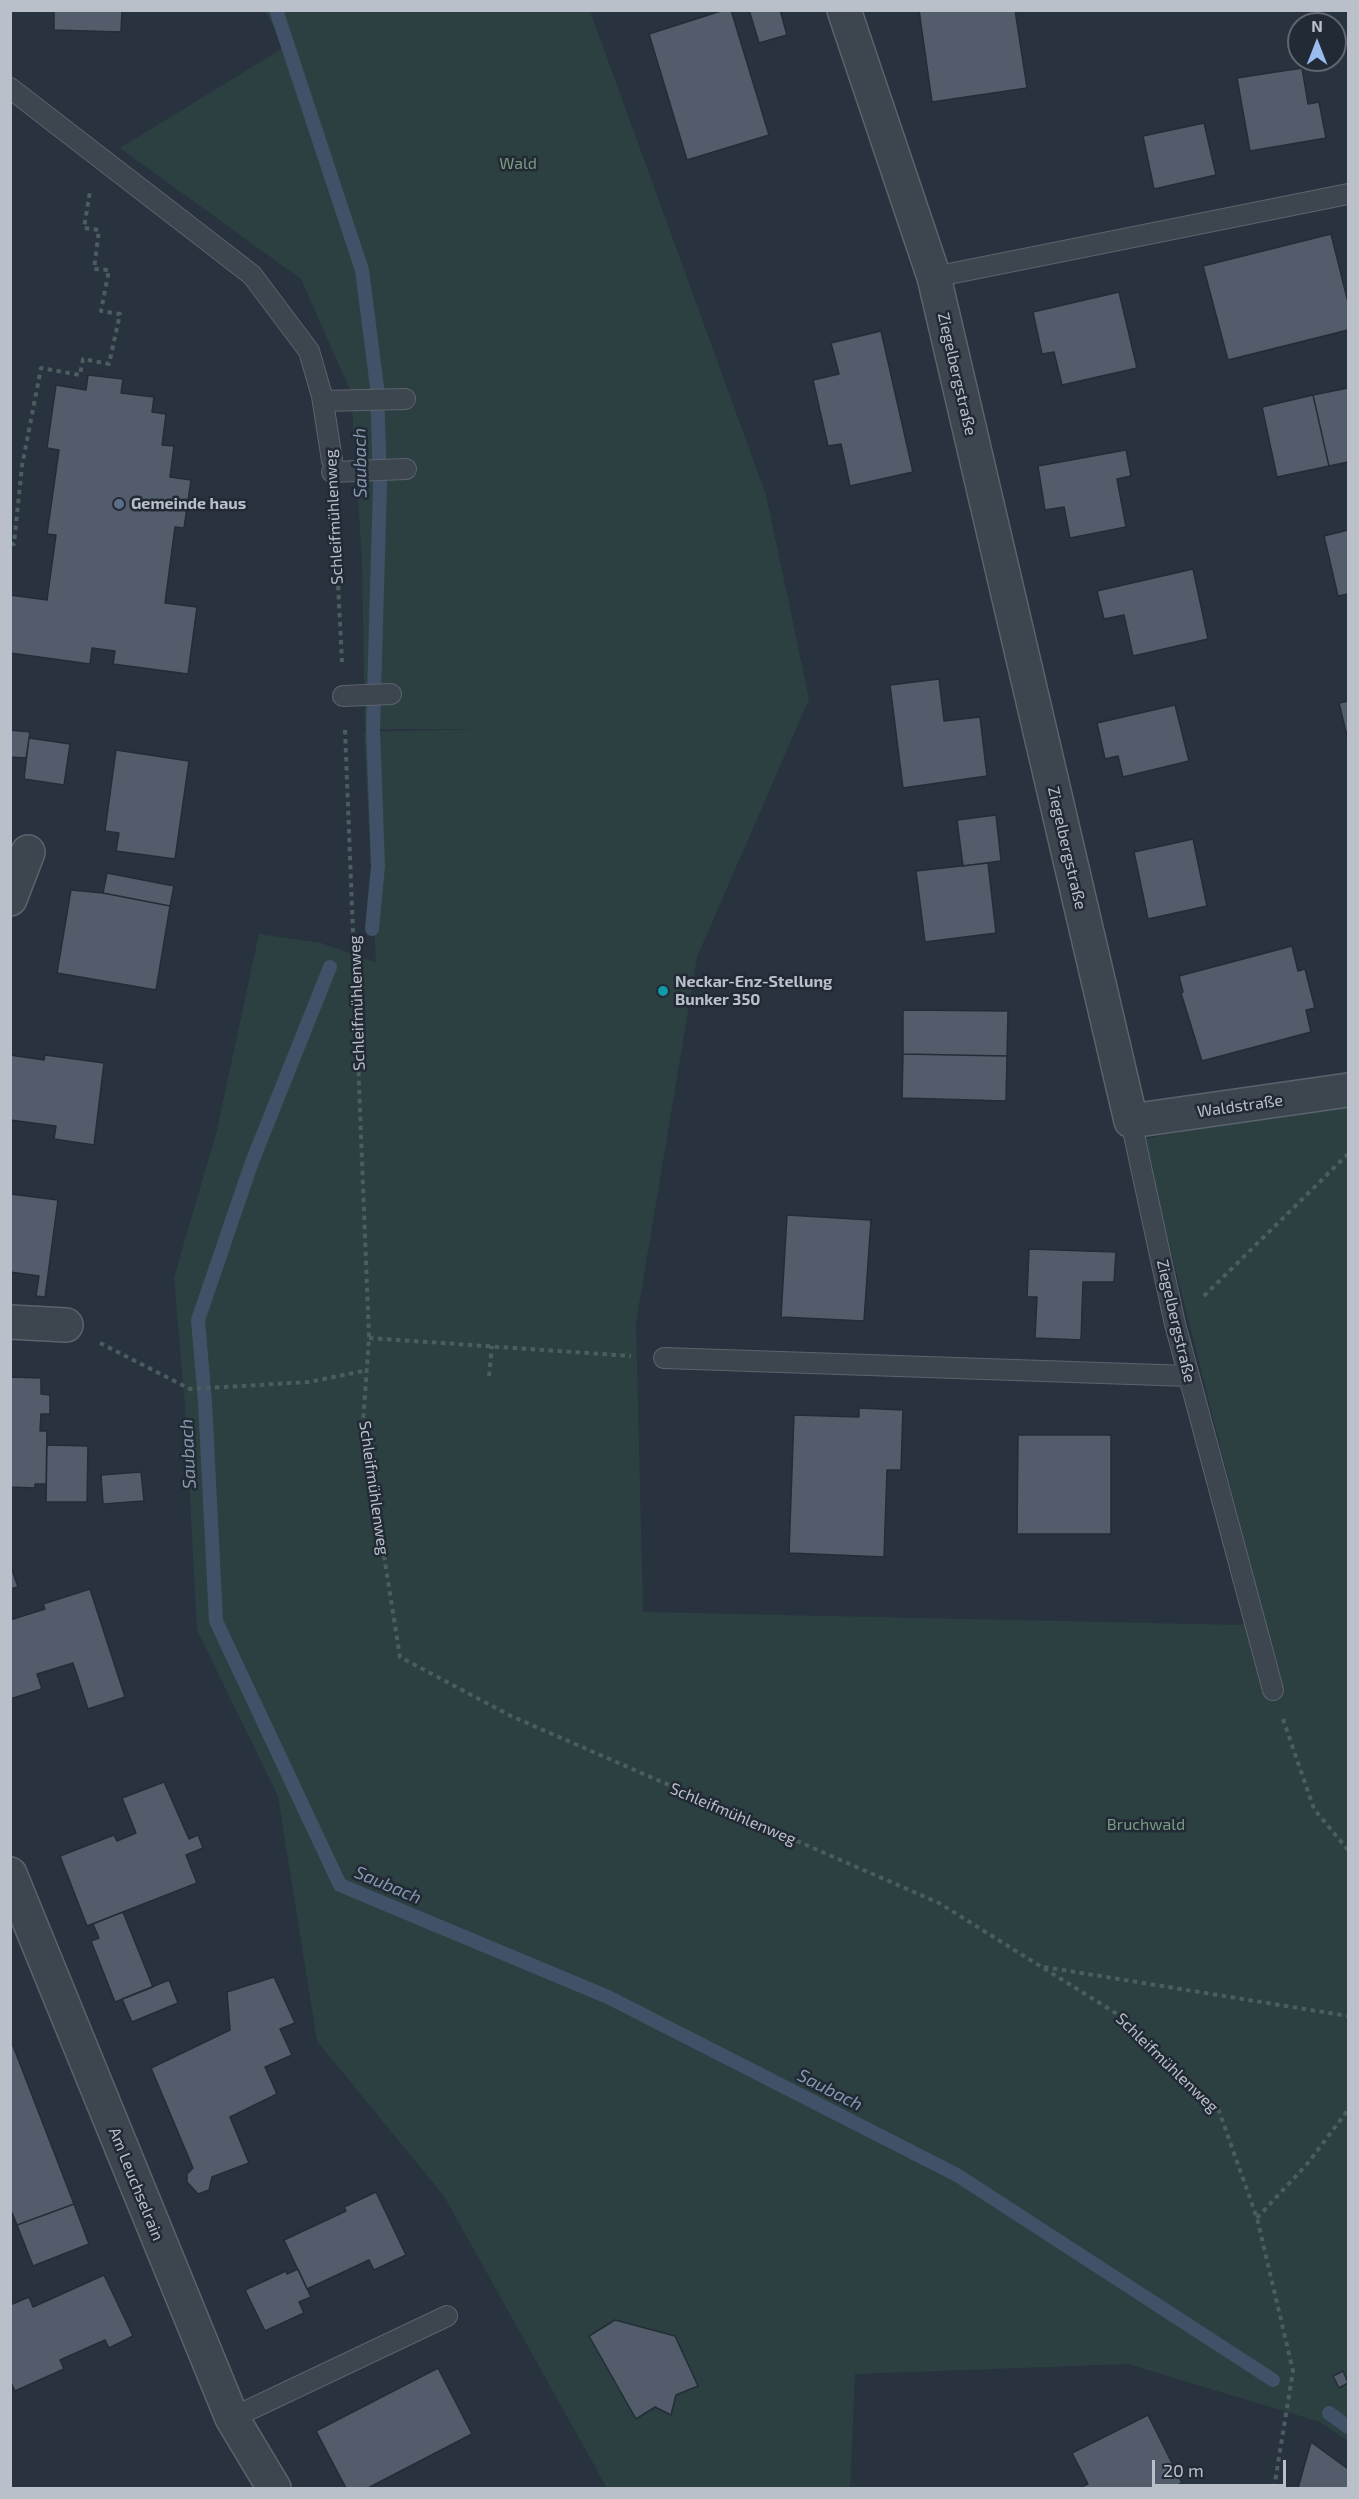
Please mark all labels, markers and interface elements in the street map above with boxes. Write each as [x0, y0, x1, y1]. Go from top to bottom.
north arrow [1287, 12, 1347, 72]
text: N [1311, 16, 1323, 35]
park label: Wald [499, 154, 537, 174]
street label: Ziegelbergstraße [934, 311, 980, 437]
water label: Saubach [349, 428, 371, 498]
street label: Schleifmühlenweg [321, 449, 347, 585]
place label: Gemeinde haus [131, 494, 246, 514]
marker: Gemeinde haus [112, 497, 126, 511]
street label: Ziegelbergstraße [1044, 785, 1090, 911]
street label: Schleifmühlenweg [345, 935, 369, 1071]
place label: Neckar-Enz-Stellung Bunker 350 [675, 972, 832, 1010]
marker: Neckar-Enz-Stellung Bunker 350 [656, 984, 670, 998]
street label: Waldstraße [1196, 1090, 1284, 1122]
street label: Ziegelbergstraße [1153, 1258, 1199, 1384]
water label: Saubach [175, 1418, 201, 1490]
street label: Schleifmühlenweg [355, 1420, 393, 1556]
street label: Schleifmühlenweg [667, 1779, 799, 1849]
park label: Bruchwald [1107, 1815, 1185, 1835]
water label: Saubach [351, 1861, 425, 1909]
street label: Schleifmühlenweg [1112, 2009, 1222, 2117]
water label: Saubach [794, 2064, 866, 2116]
street label: Am Leuchselrain [105, 2125, 167, 2243]
scale bar [1155, 2448, 1288, 2486]
text: 20 m [1163, 2459, 1204, 2481]

